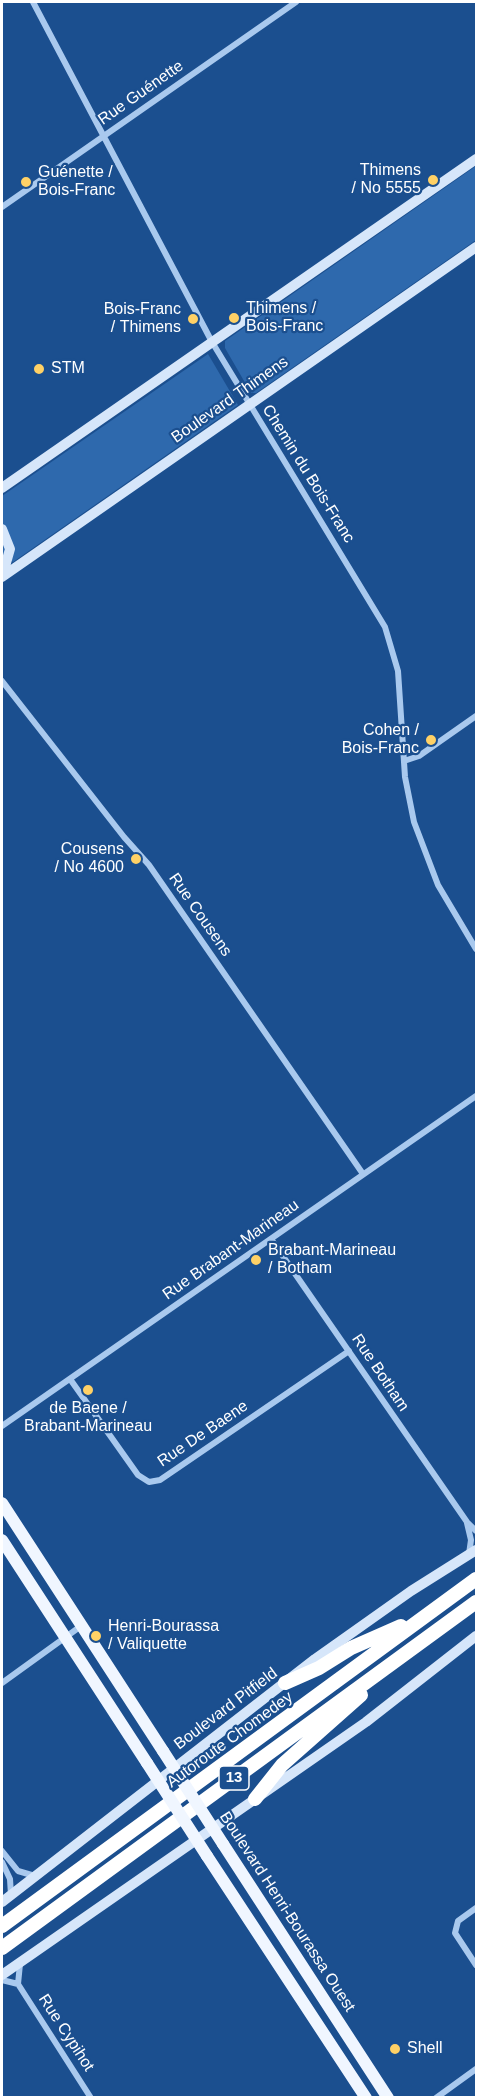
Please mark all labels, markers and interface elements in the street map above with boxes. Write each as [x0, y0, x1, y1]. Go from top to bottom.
street label: Rue Guénette [95, 57, 187, 129]
place label: Thimens / No 5555 [352, 161, 421, 199]
place label: Guénette / Bois-Franc [38, 163, 115, 201]
marker: Thimens / No 5555 [426, 173, 440, 187]
marker: Guénette / Bois-Franc [19, 175, 33, 189]
place label: Thimens / Bois-Franc [246, 299, 323, 337]
place label: Bois-Franc / Thimens [104, 300, 181, 338]
marker: Thimens / Bois-Franc [227, 311, 241, 325]
marker: Bois-Franc / Thimens [186, 312, 200, 326]
street label: Boulevard Thimens [168, 353, 292, 447]
place label: STM [51, 359, 85, 379]
marker: STM [32, 362, 46, 376]
street label: Chemin du Bois-Franc [258, 401, 358, 547]
place label: Cohen / Bois-Franc [342, 721, 419, 759]
marker: Cohen / Bois-Franc [424, 733, 438, 747]
place label: Cousens / No 4600 [55, 840, 124, 878]
marker: Cousens / No 4600 [129, 852, 143, 866]
street label: Rue Cousens [164, 870, 236, 960]
street label: Rue Brabant-Marineau [159, 1196, 303, 1304]
place label: Brabant-Marineau / Botham [268, 1241, 396, 1279]
marker: Brabant-Marineau / Botham [249, 1253, 263, 1267]
street label: Rue Botham [347, 1331, 413, 1415]
marker: de Baene / Brabant-Marineau [81, 1383, 95, 1397]
street label: Rue De Baene [154, 1397, 252, 1471]
place label: de Baene / Brabant-Marineau [24, 1399, 152, 1437]
place label: Henri-Bourassa / Valiquette [108, 1617, 219, 1655]
marker: Henri-Bourassa / Valiquette [89, 1629, 103, 1643]
street label: Boulevard Pitfield [171, 1664, 281, 1754]
street label: Autoroute Chomedey [163, 1688, 297, 1792]
road number: 13 [219, 1766, 249, 1790]
street label: Boulevard Henri-Bourassa Ouest [215, 1808, 359, 2016]
street label: Rue Cypihot [34, 1991, 98, 2075]
place label: Shell [407, 2039, 443, 2059]
marker: Shell [388, 2042, 402, 2056]

